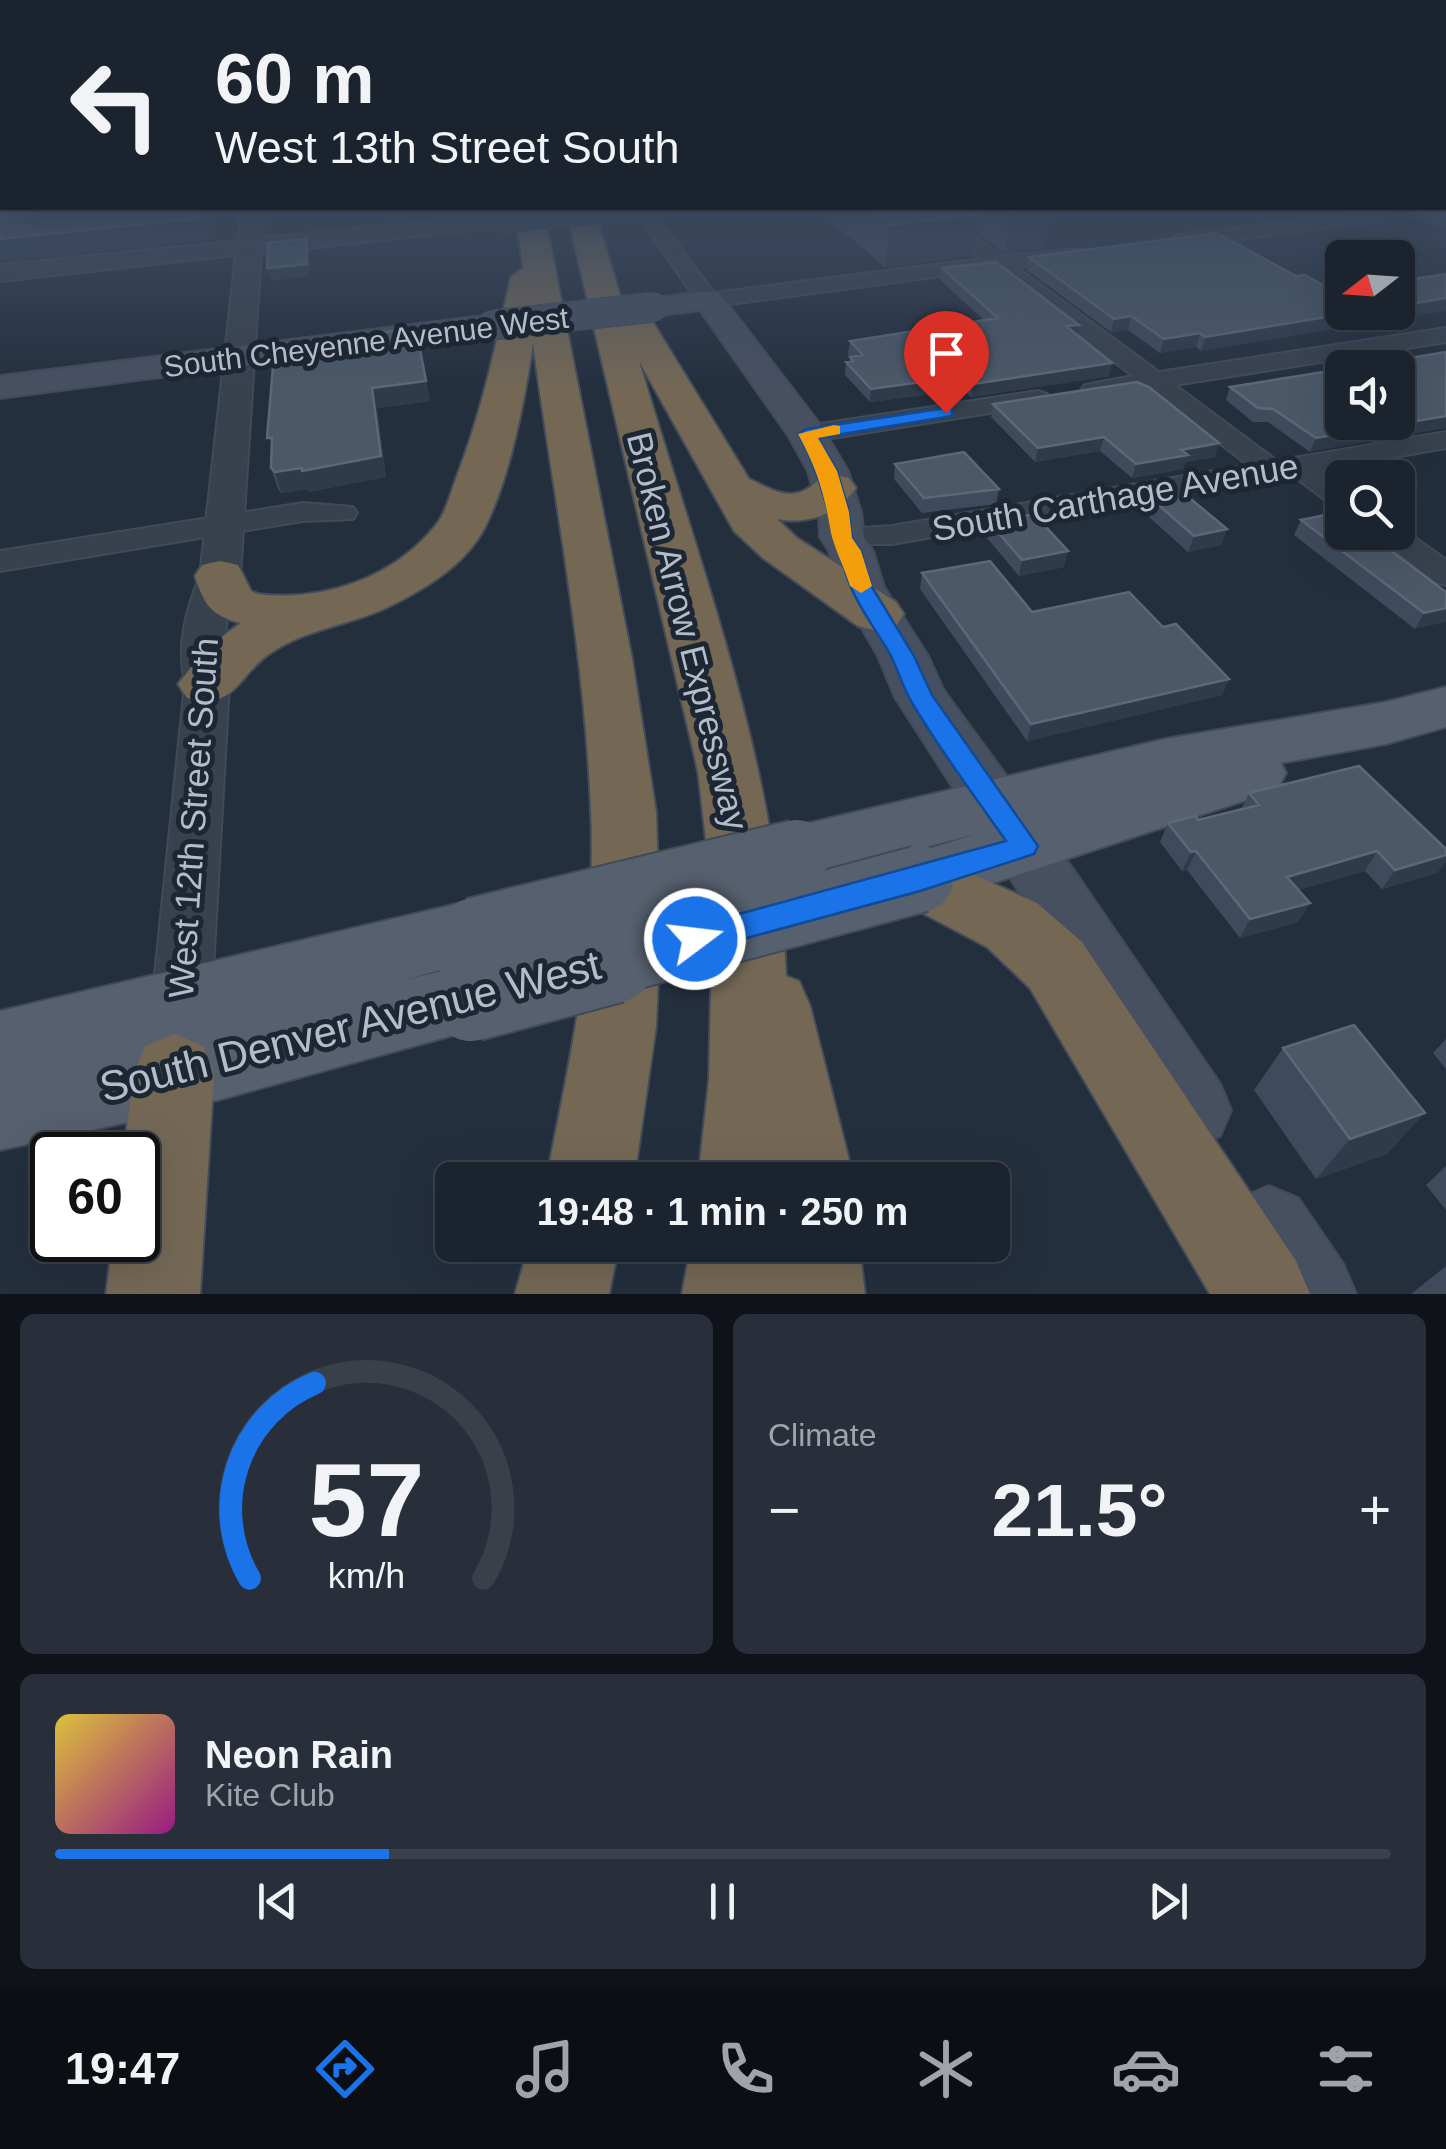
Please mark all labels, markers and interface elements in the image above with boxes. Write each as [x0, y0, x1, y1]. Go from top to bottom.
icon: left [50, 40, 180, 170]
text: 60 m [215, 40, 375, 118]
text: West 13th Street South [215, 122, 679, 173]
north arrow [1325, 240, 1415, 330]
map controls [1325, 240, 1415, 550]
street label: South Cheyenne Avenue West [162, 301, 571, 383]
pin [904, 311, 989, 414]
icon: arrive [919, 326, 974, 381]
button: sound [1325, 350, 1415, 440]
street label: Broken Arrow Expressway [620, 428, 756, 834]
street label: South Carthage Avenue [929, 446, 1301, 548]
button: search [1325, 460, 1415, 550]
street label: West 12th Street South [161, 636, 225, 1000]
position arrow [643, 887, 747, 991]
street label: South Denver Avenue West [95, 941, 606, 1111]
speed limit sign: 60 [30, 1132, 160, 1262]
text: 19:48 · 1 min · 250 m [537, 1191, 908, 1233]
text: Climate [768, 1417, 876, 1453]
text: 57 [309, 1442, 424, 1558]
text: 21.5° [992, 1468, 1167, 1552]
text: − [768, 1479, 800, 1541]
text: + [1359, 1479, 1391, 1541]
text: km/h [328, 1556, 405, 1596]
text: Neon Rain [205, 1734, 393, 1776]
text: Kite Club [205, 1777, 335, 1813]
icon: previous [250, 1874, 305, 1929]
icon: pause [695, 1874, 750, 1929]
icon: next [1141, 1874, 1196, 1929]
icon: directions [310, 2034, 380, 2104]
icon: music [510, 2034, 580, 2104]
icon: phone [711, 2034, 781, 2104]
icon: climate [911, 2034, 981, 2104]
icon: car [1111, 2034, 1181, 2104]
icon: filters [1311, 2034, 1381, 2104]
text: 19:47 [65, 2043, 180, 2094]

